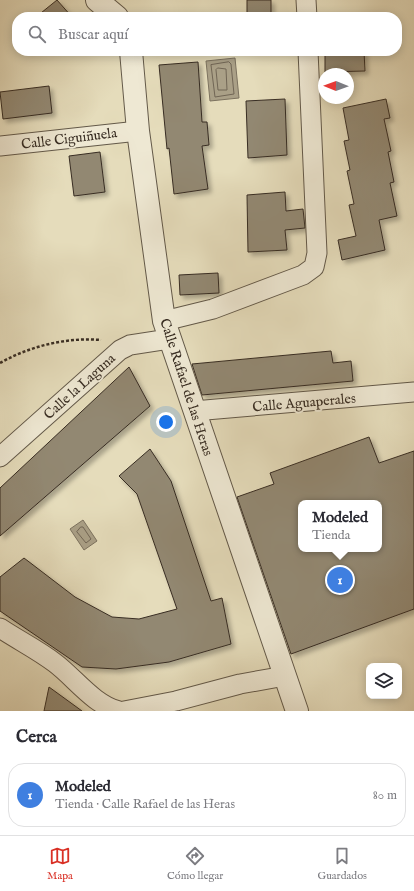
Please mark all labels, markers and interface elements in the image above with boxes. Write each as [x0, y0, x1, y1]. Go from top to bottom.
search box [12, 12, 402, 56]
icon: search [26, 23, 48, 45]
text: Buscar aquí [58, 25, 128, 44]
north arrow [318, 68, 354, 104]
street label: Calle Ciguiñuela [20, 124, 119, 154]
street label: Calle Rafael de las Heras [155, 316, 217, 458]
street label: Calle la Laguna [40, 349, 120, 424]
street label: Calle Aguaperales [252, 389, 357, 416]
your location [156, 412, 176, 432]
popup [298, 500, 382, 552]
text: Modeled [312, 508, 368, 527]
text: Tienda [312, 527, 350, 544]
pin: 1 [327, 565, 353, 595]
map controls [366, 663, 402, 699]
button: layers [366, 663, 402, 699]
text: Cerca [16, 727, 57, 748]
text: Modeled [55, 777, 111, 796]
text: 1 [28, 787, 32, 804]
text: 80 m [373, 787, 397, 804]
text: Tienda · Calle Rafael de las Heras [55, 796, 235, 813]
tab: Mapa [47, 845, 73, 883]
tab: Cómo llegar [167, 845, 223, 883]
tab: Guardados [317, 845, 367, 883]

